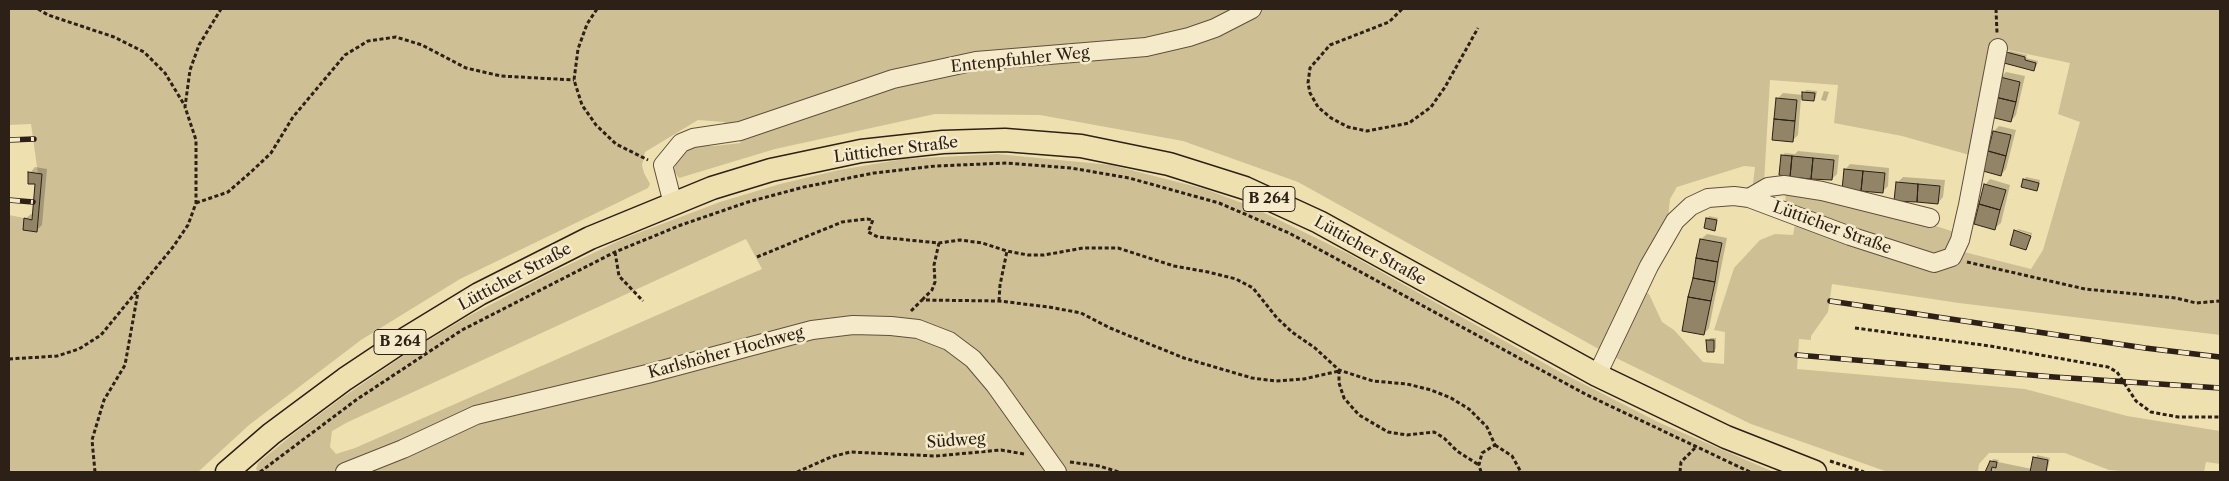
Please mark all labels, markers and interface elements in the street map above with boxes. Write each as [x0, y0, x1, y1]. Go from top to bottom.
street label: Entenpfuhler Weg [950, 43, 1090, 77]
street label: Lütticher Straße [833, 133, 959, 167]
road number: B 264 [1243, 186, 1295, 212]
street label: Lütticher Straße [1770, 198, 1894, 258]
street label: Lütticher Straße [1311, 212, 1429, 290]
street label: Lütticher Straße [455, 239, 575, 315]
street label: Karlshöher Hochweg [646, 323, 806, 383]
road number: B 264 [374, 330, 426, 354]
street label: Südweg [926, 429, 986, 453]

